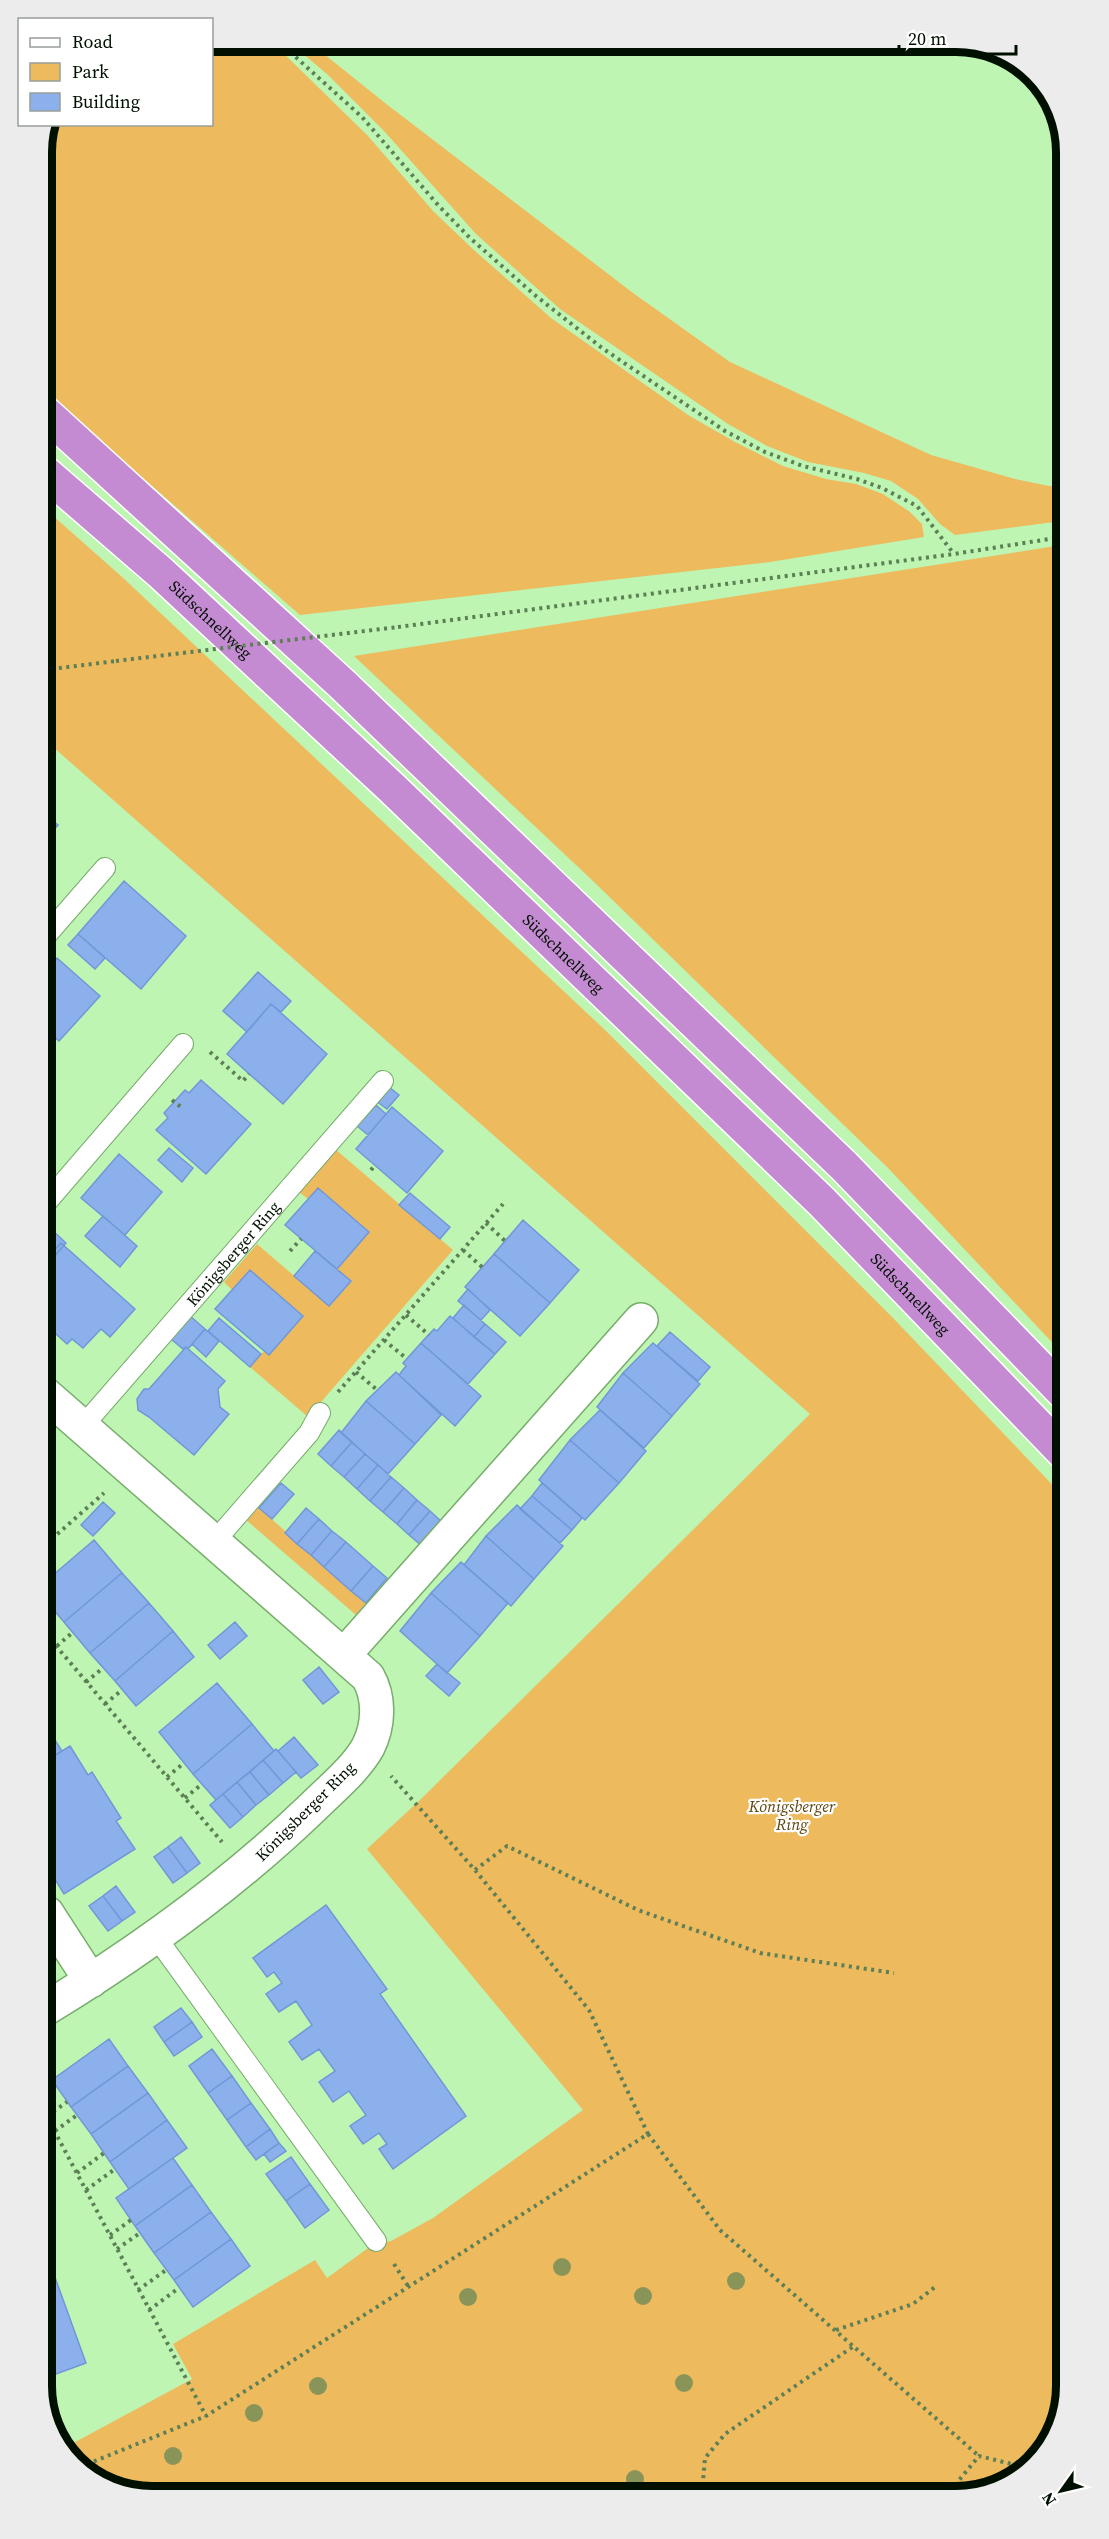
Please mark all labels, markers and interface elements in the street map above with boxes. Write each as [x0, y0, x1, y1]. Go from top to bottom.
legend [18, 18, 213, 126]
scale bar [899, 18, 1016, 56]
text: 20 m [908, 26, 946, 51]
text: Road [72, 29, 113, 54]
text: Park [72, 59, 109, 84]
text: Building [72, 89, 140, 114]
street label: Südschnellweg [165, 575, 257, 664]
street label: Südschnellweg [518, 909, 610, 998]
street label: Königsberger Ring [181, 1196, 285, 1311]
street label: Südschnellweg [866, 1248, 955, 1340]
street label: Königsberger Ring [250, 1756, 360, 1866]
park label: Königsberger Ring [748, 1795, 836, 1835]
north arrow [1031, 2461, 1091, 2521]
text: N [1036, 2488, 1061, 2510]

